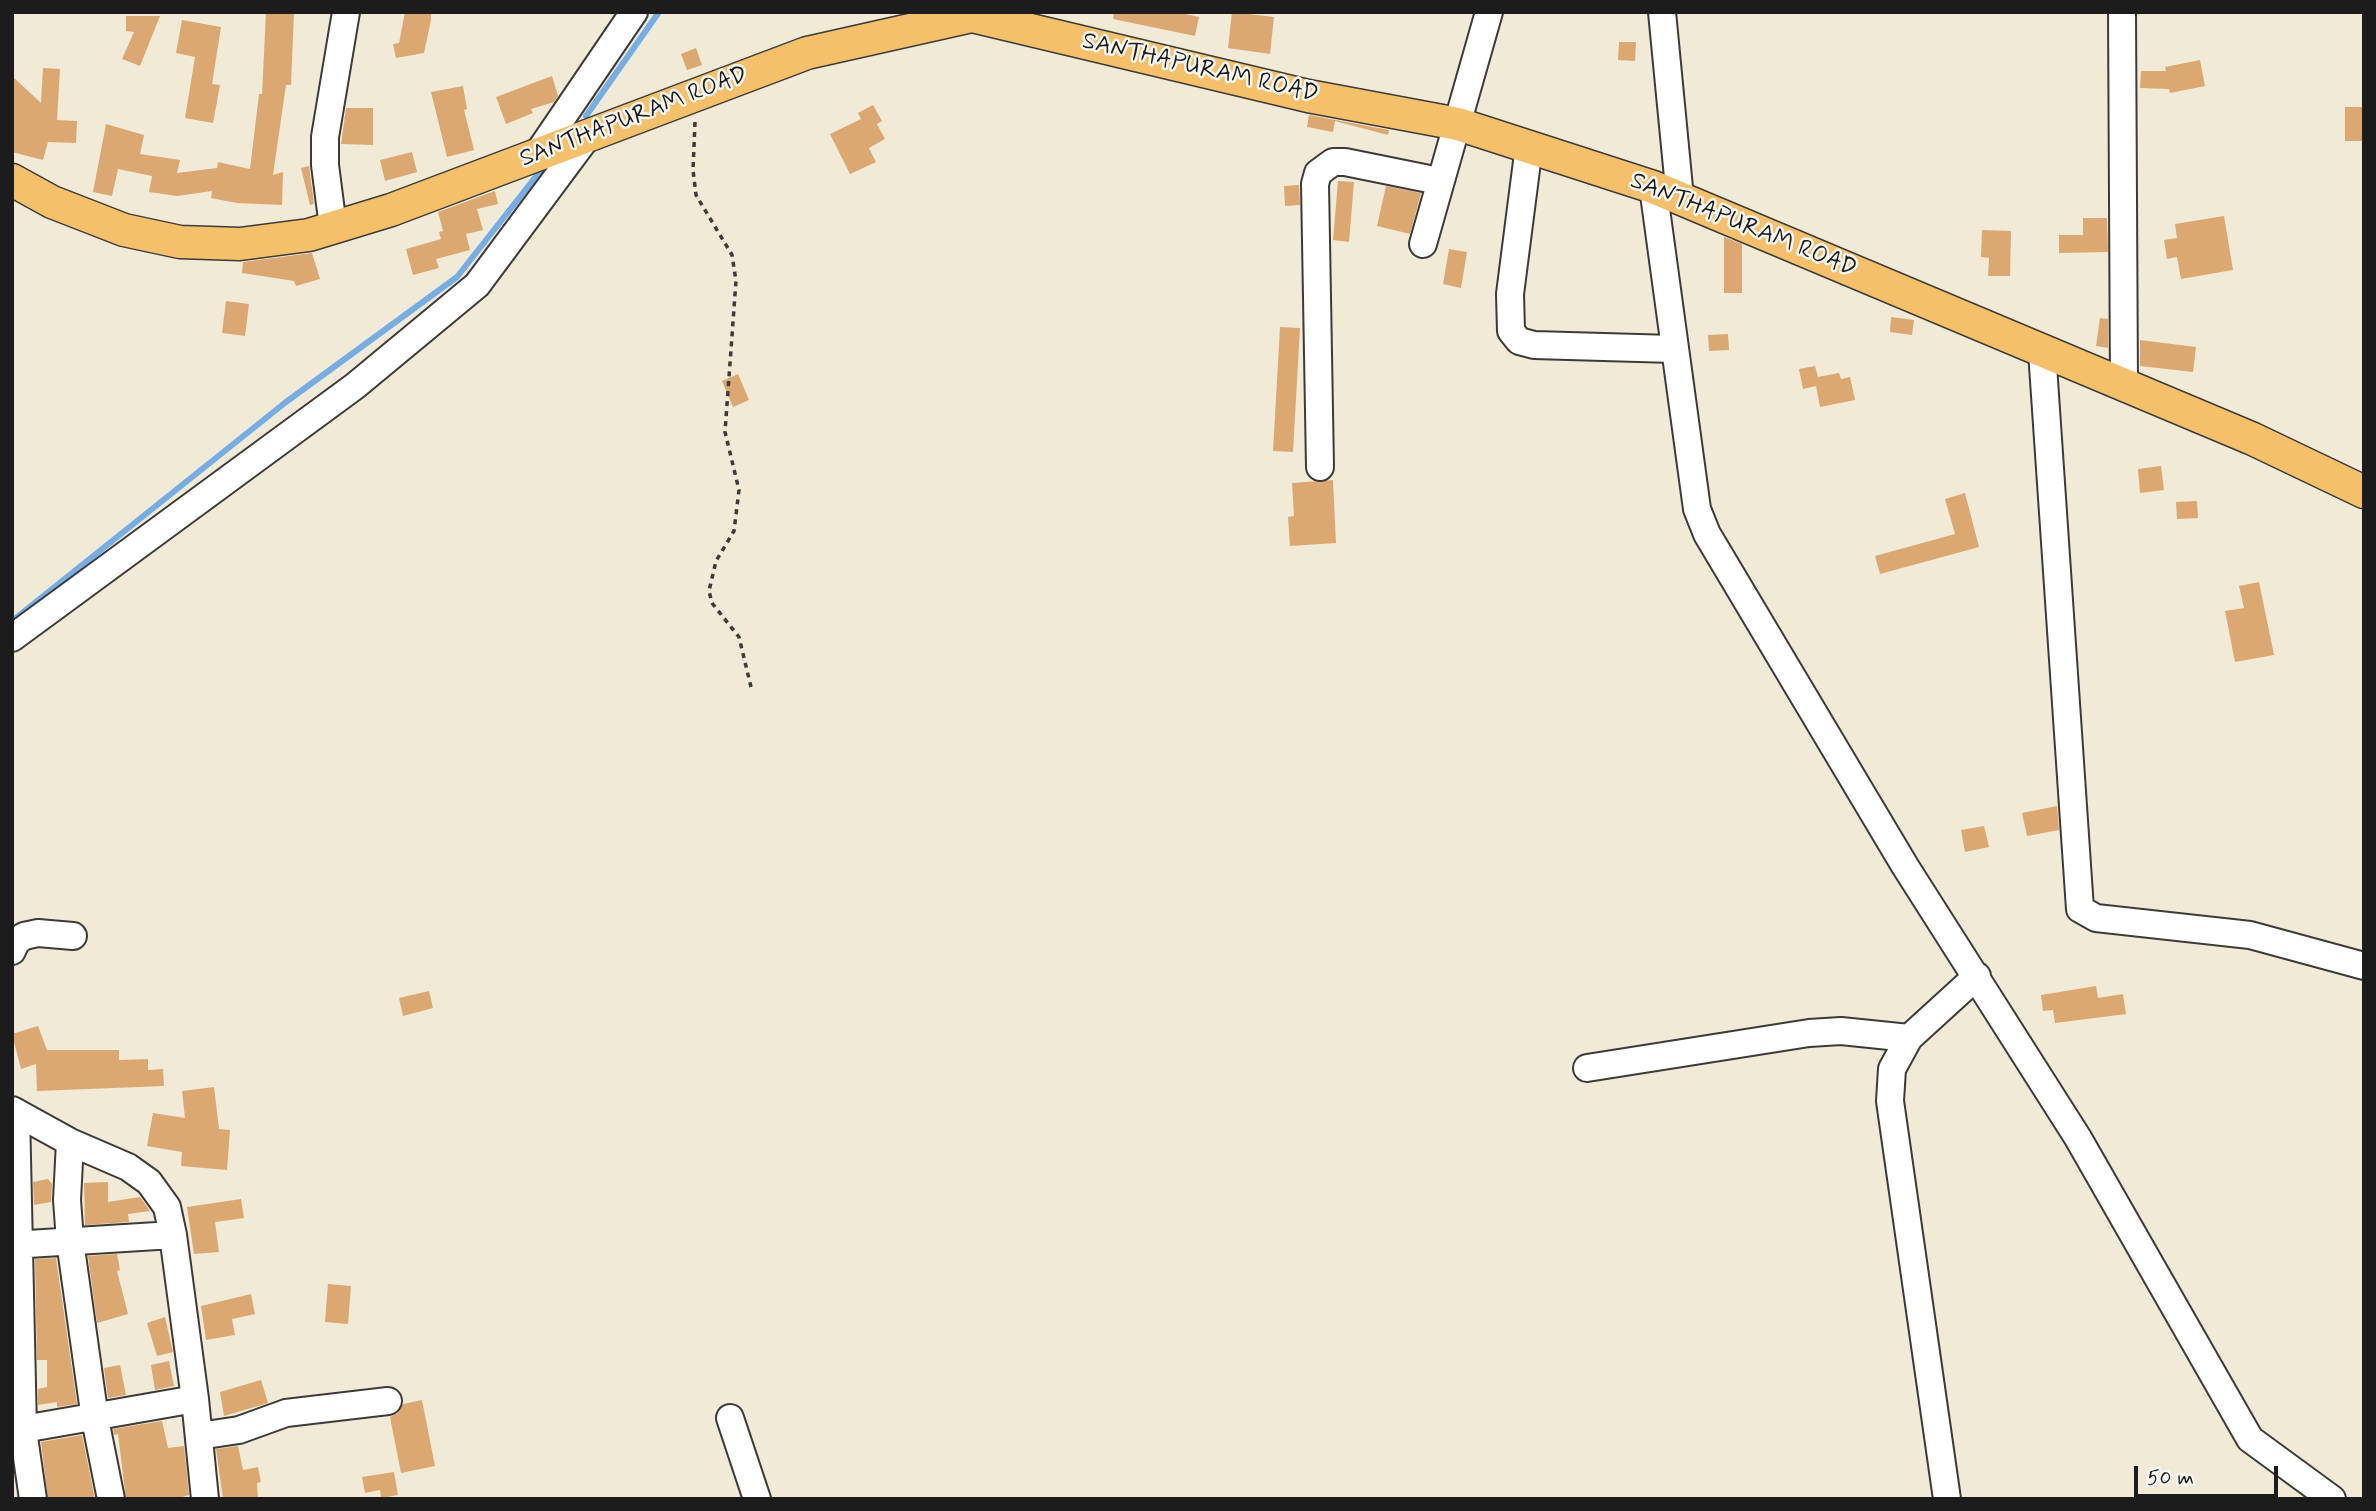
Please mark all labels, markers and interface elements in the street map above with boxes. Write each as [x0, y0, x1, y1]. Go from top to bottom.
street label: SANTHAPURAM ROAD [1079, 28, 1321, 110]
street label: SANTHAPURAM ROAD [516, 61, 752, 175]
street label: SANTHAPURAM ROAD [1626, 167, 1860, 285]
scale bar [2138, 1452, 2282, 1496]
text: 50 m [2147, 1464, 2194, 1492]

